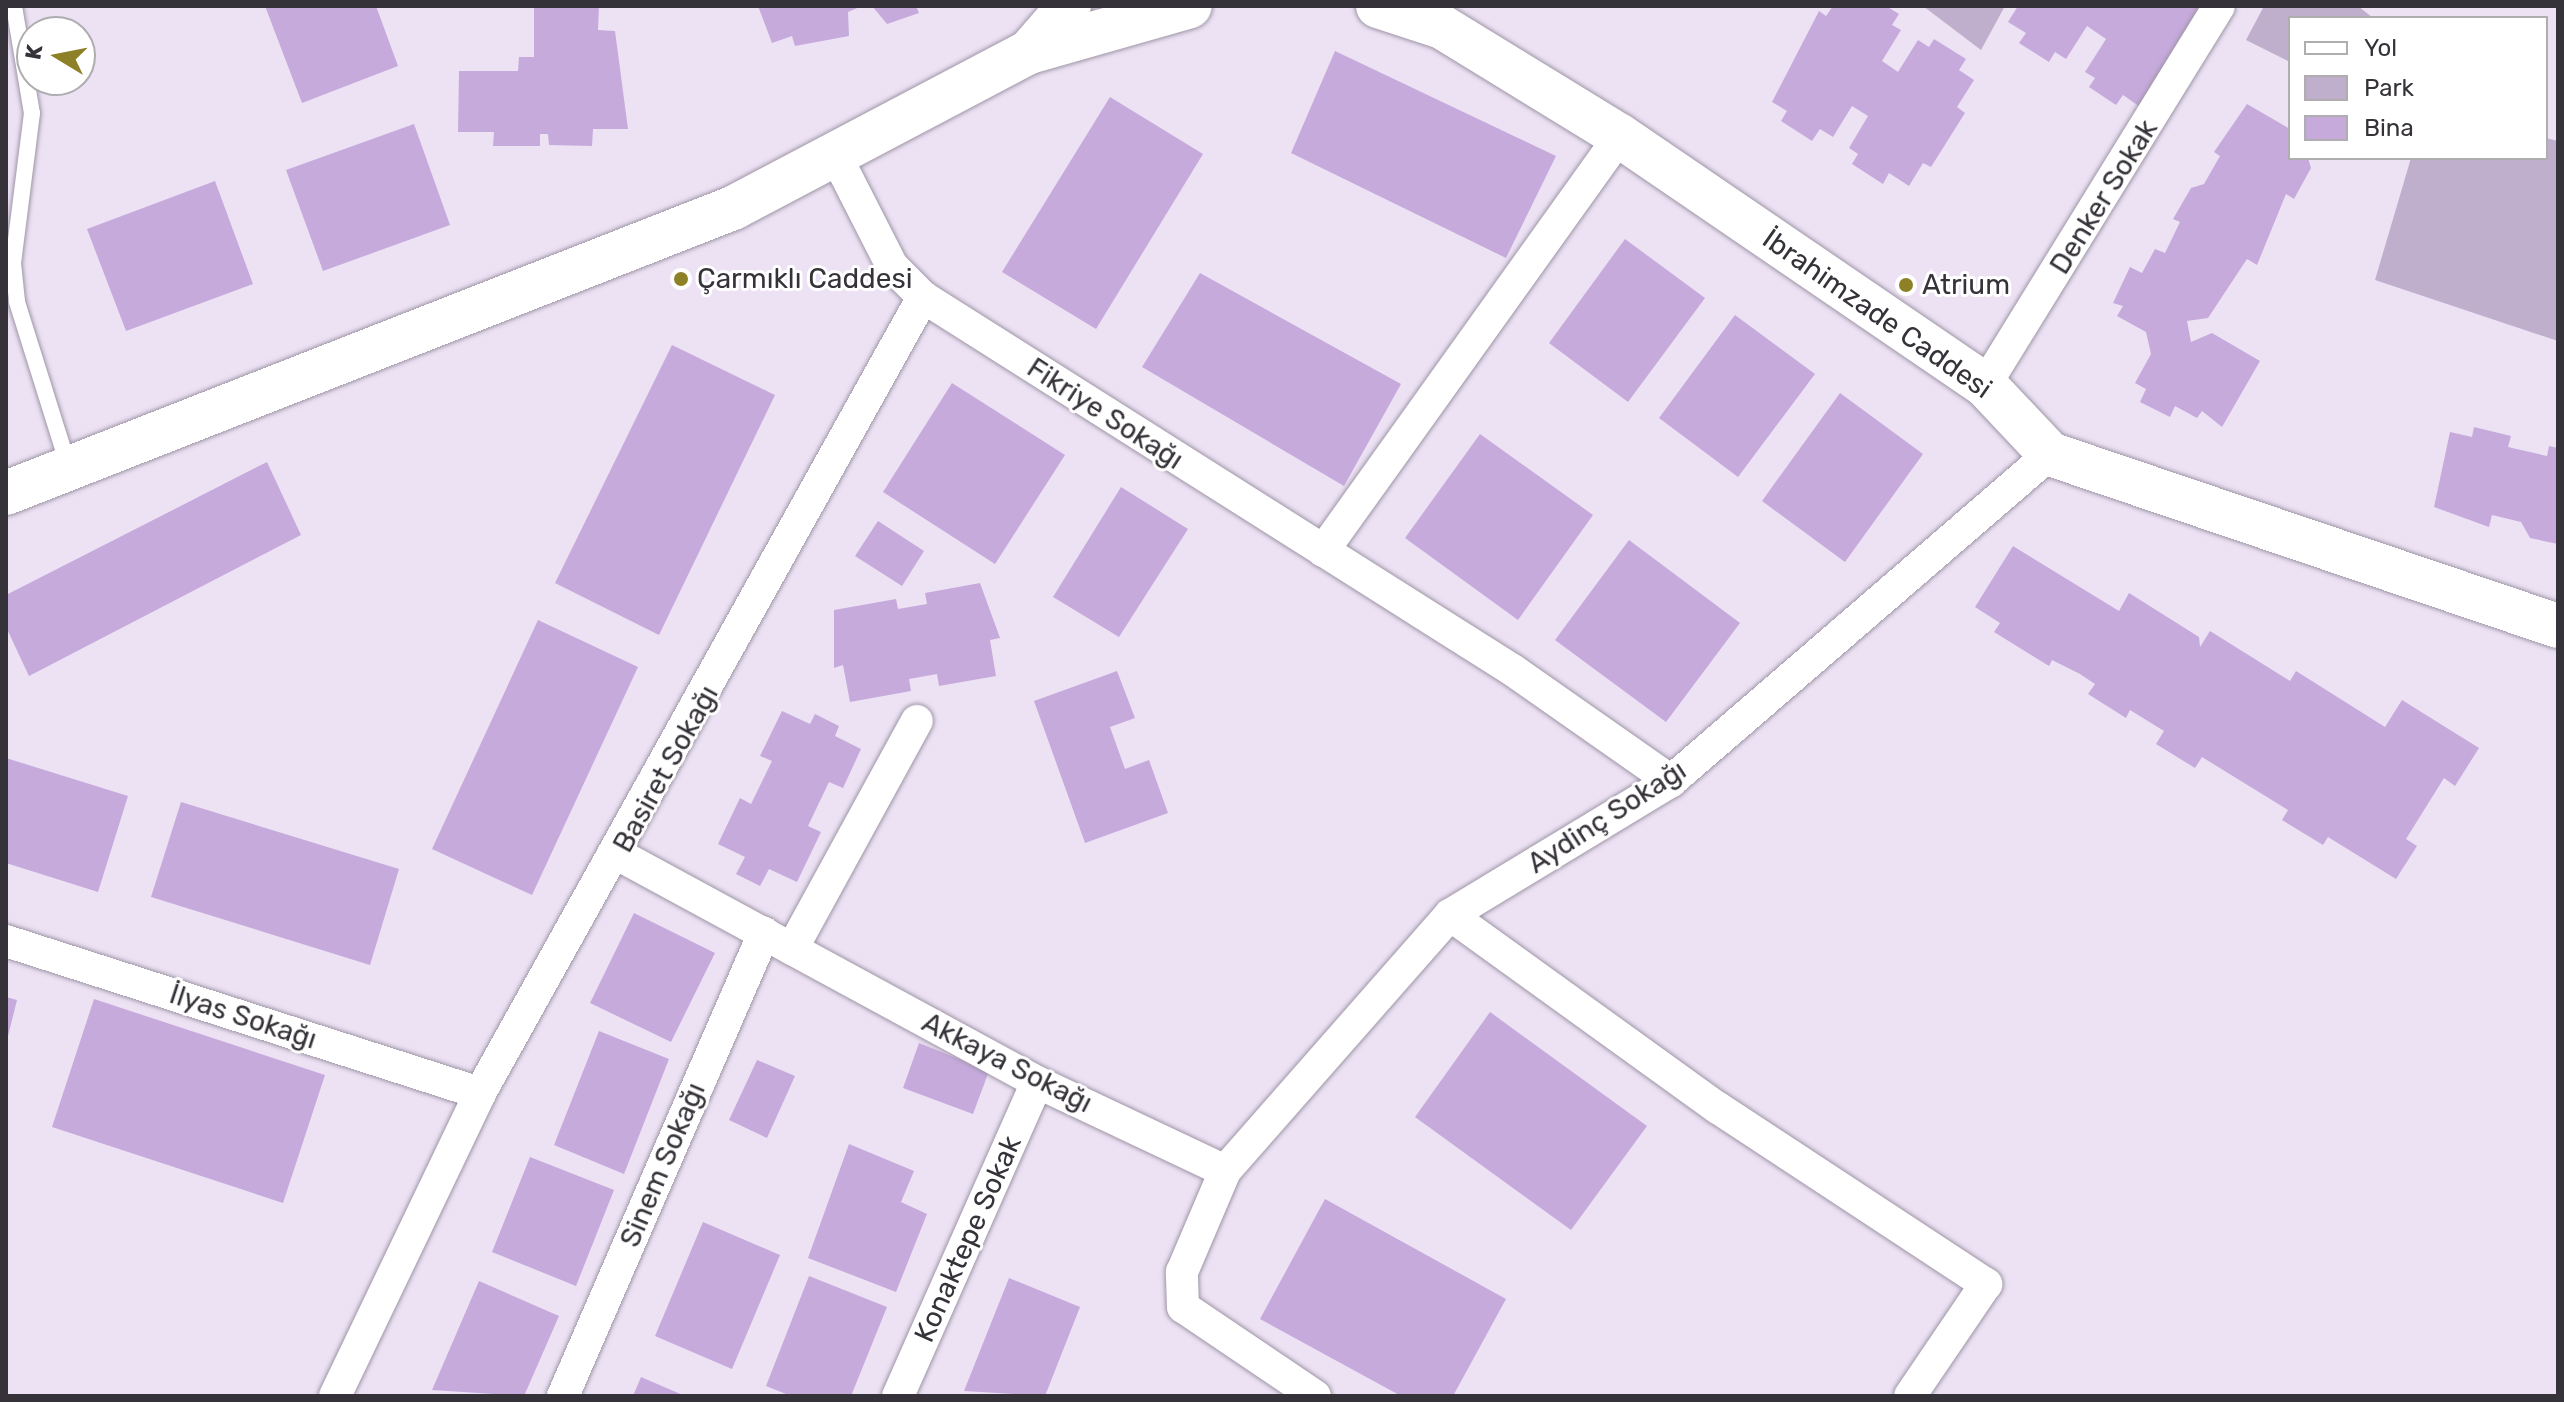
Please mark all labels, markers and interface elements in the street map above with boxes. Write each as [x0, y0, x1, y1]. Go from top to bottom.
north arrow [16, 16, 96, 96]
legend [2288, 16, 2548, 160]
text: Yol [2364, 34, 2397, 62]
text: K [19, 43, 48, 62]
text: Park [2364, 74, 2414, 102]
street label: Denker Sokak [2043, 113, 2165, 281]
text: Bina [2364, 114, 2414, 142]
street label: İbrahimzade Caddesi [1756, 222, 1998, 406]
place label: Çarmıklı Caddesi [697, 262, 912, 296]
place label: Atrium [1922, 268, 2010, 302]
marker: Çarmıklı Caddesi [672, 270, 690, 288]
marker: Atrium [1897, 276, 1915, 294]
street label: Fikriye Sokağı [1021, 351, 1189, 477]
street label: Basiret Sokağı [606, 680, 726, 858]
street label: Aydinç Sokağı [1521, 753, 1693, 881]
street label: İlyas Sokağı [165, 977, 321, 1057]
street label: Akkaya Sokağı [916, 1006, 1098, 1120]
street label: Sinem Sokağı [613, 1078, 713, 1252]
street label: Konaktepe Sokak [907, 1131, 1029, 1347]

